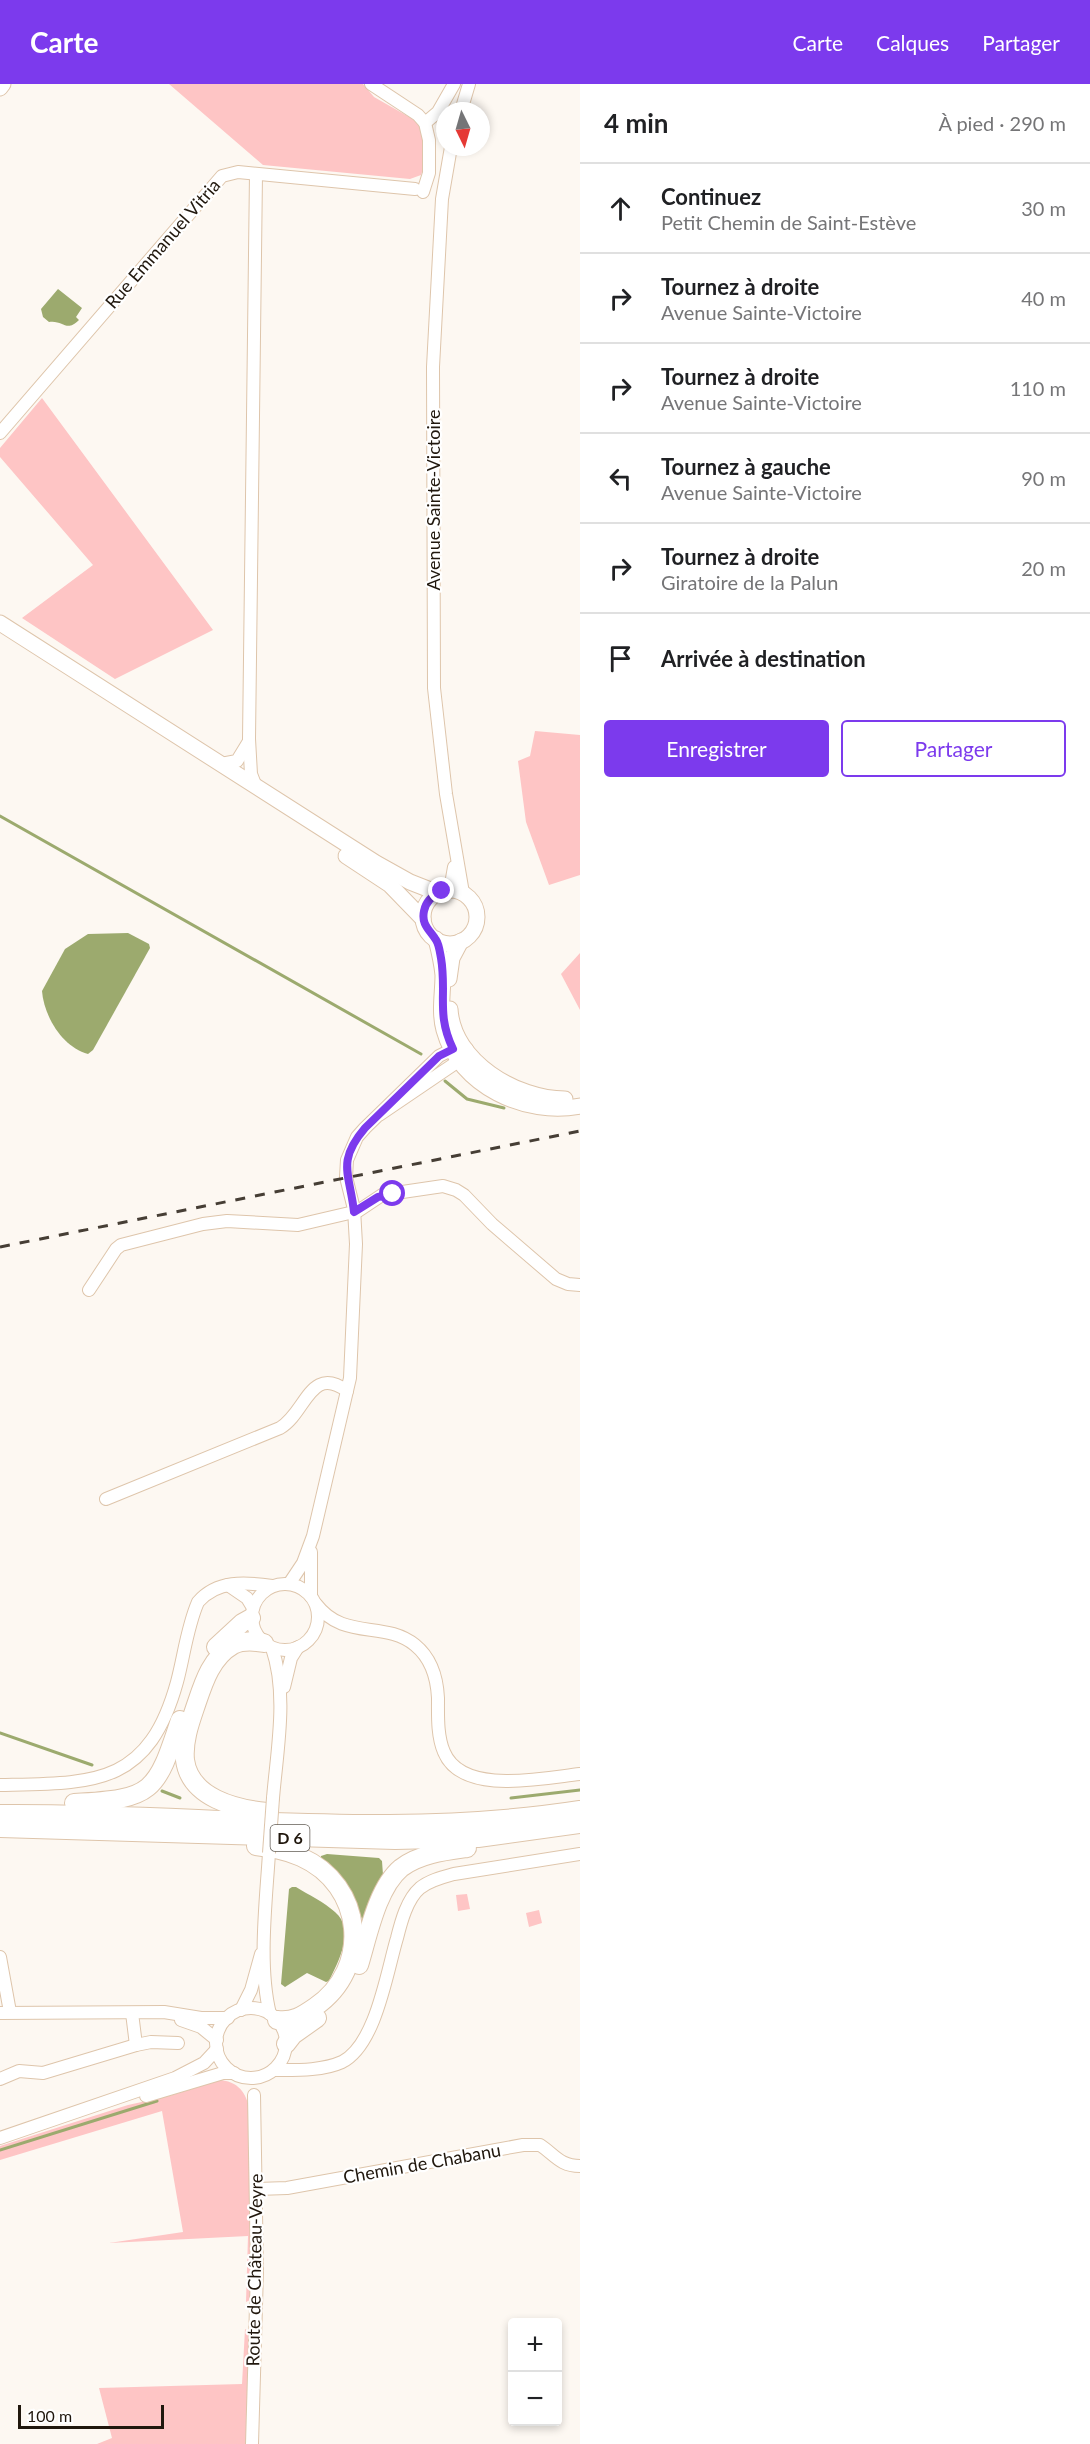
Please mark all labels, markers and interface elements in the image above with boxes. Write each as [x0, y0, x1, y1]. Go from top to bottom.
text: Carte [30, 25, 98, 59]
text: Carte [792, 30, 843, 55]
text: Calques [876, 30, 949, 55]
text: Partager [982, 30, 1060, 55]
north arrow [436, 102, 490, 156]
text: 4 min [604, 107, 668, 139]
text: À pied · 290 m [938, 111, 1066, 135]
street label: Rue Emmanuel Vitria [100, 174, 224, 313]
text: Continuez [661, 183, 761, 210]
icon: ahead [604, 192, 637, 225]
text: 30 m [1021, 196, 1066, 220]
text: Petit Chemin de Saint-Estève [661, 210, 916, 234]
text: Tournez à droite [661, 273, 819, 300]
icon: right [604, 282, 637, 315]
text: 40 m [1021, 286, 1066, 310]
text: Avenue Sainte-Victoire [661, 300, 862, 324]
text: Tournez à droite [661, 363, 819, 390]
icon: right [604, 372, 637, 405]
text: 110 m [1010, 376, 1066, 400]
text: Avenue Sainte-Victoire [661, 390, 862, 414]
street label: Avenue Sainte-Victoire [422, 410, 444, 590]
text: Tournez à gauche [661, 453, 831, 480]
icon: left [604, 462, 637, 495]
text: 90 m [1021, 466, 1066, 490]
text: Avenue Sainte-Victoire [661, 480, 862, 504]
text: Tournez à droite [661, 543, 819, 570]
icon: right [604, 552, 637, 585]
text: 20 m [1021, 556, 1066, 580]
text: Giratoire de la Palun [661, 570, 838, 594]
icon: arrive [604, 642, 637, 675]
text: Arrivée à destination [661, 645, 866, 672]
button: Enregistrer [604, 720, 829, 777]
button: Partager [841, 720, 1066, 777]
route end [428, 877, 454, 903]
route start [379, 1180, 405, 1206]
road number: D 6 [270, 1825, 310, 1851]
street label: Chemin de Chabanu [341, 2138, 502, 2188]
street label: Route de Château-Veyre [241, 2173, 267, 2366]
map controls [508, 2318, 562, 2426]
button: + [508, 2318, 562, 2372]
button: − [508, 2372, 562, 2426]
scale bar [18, 2402, 164, 2430]
text: 100 m [27, 2406, 72, 2425]

